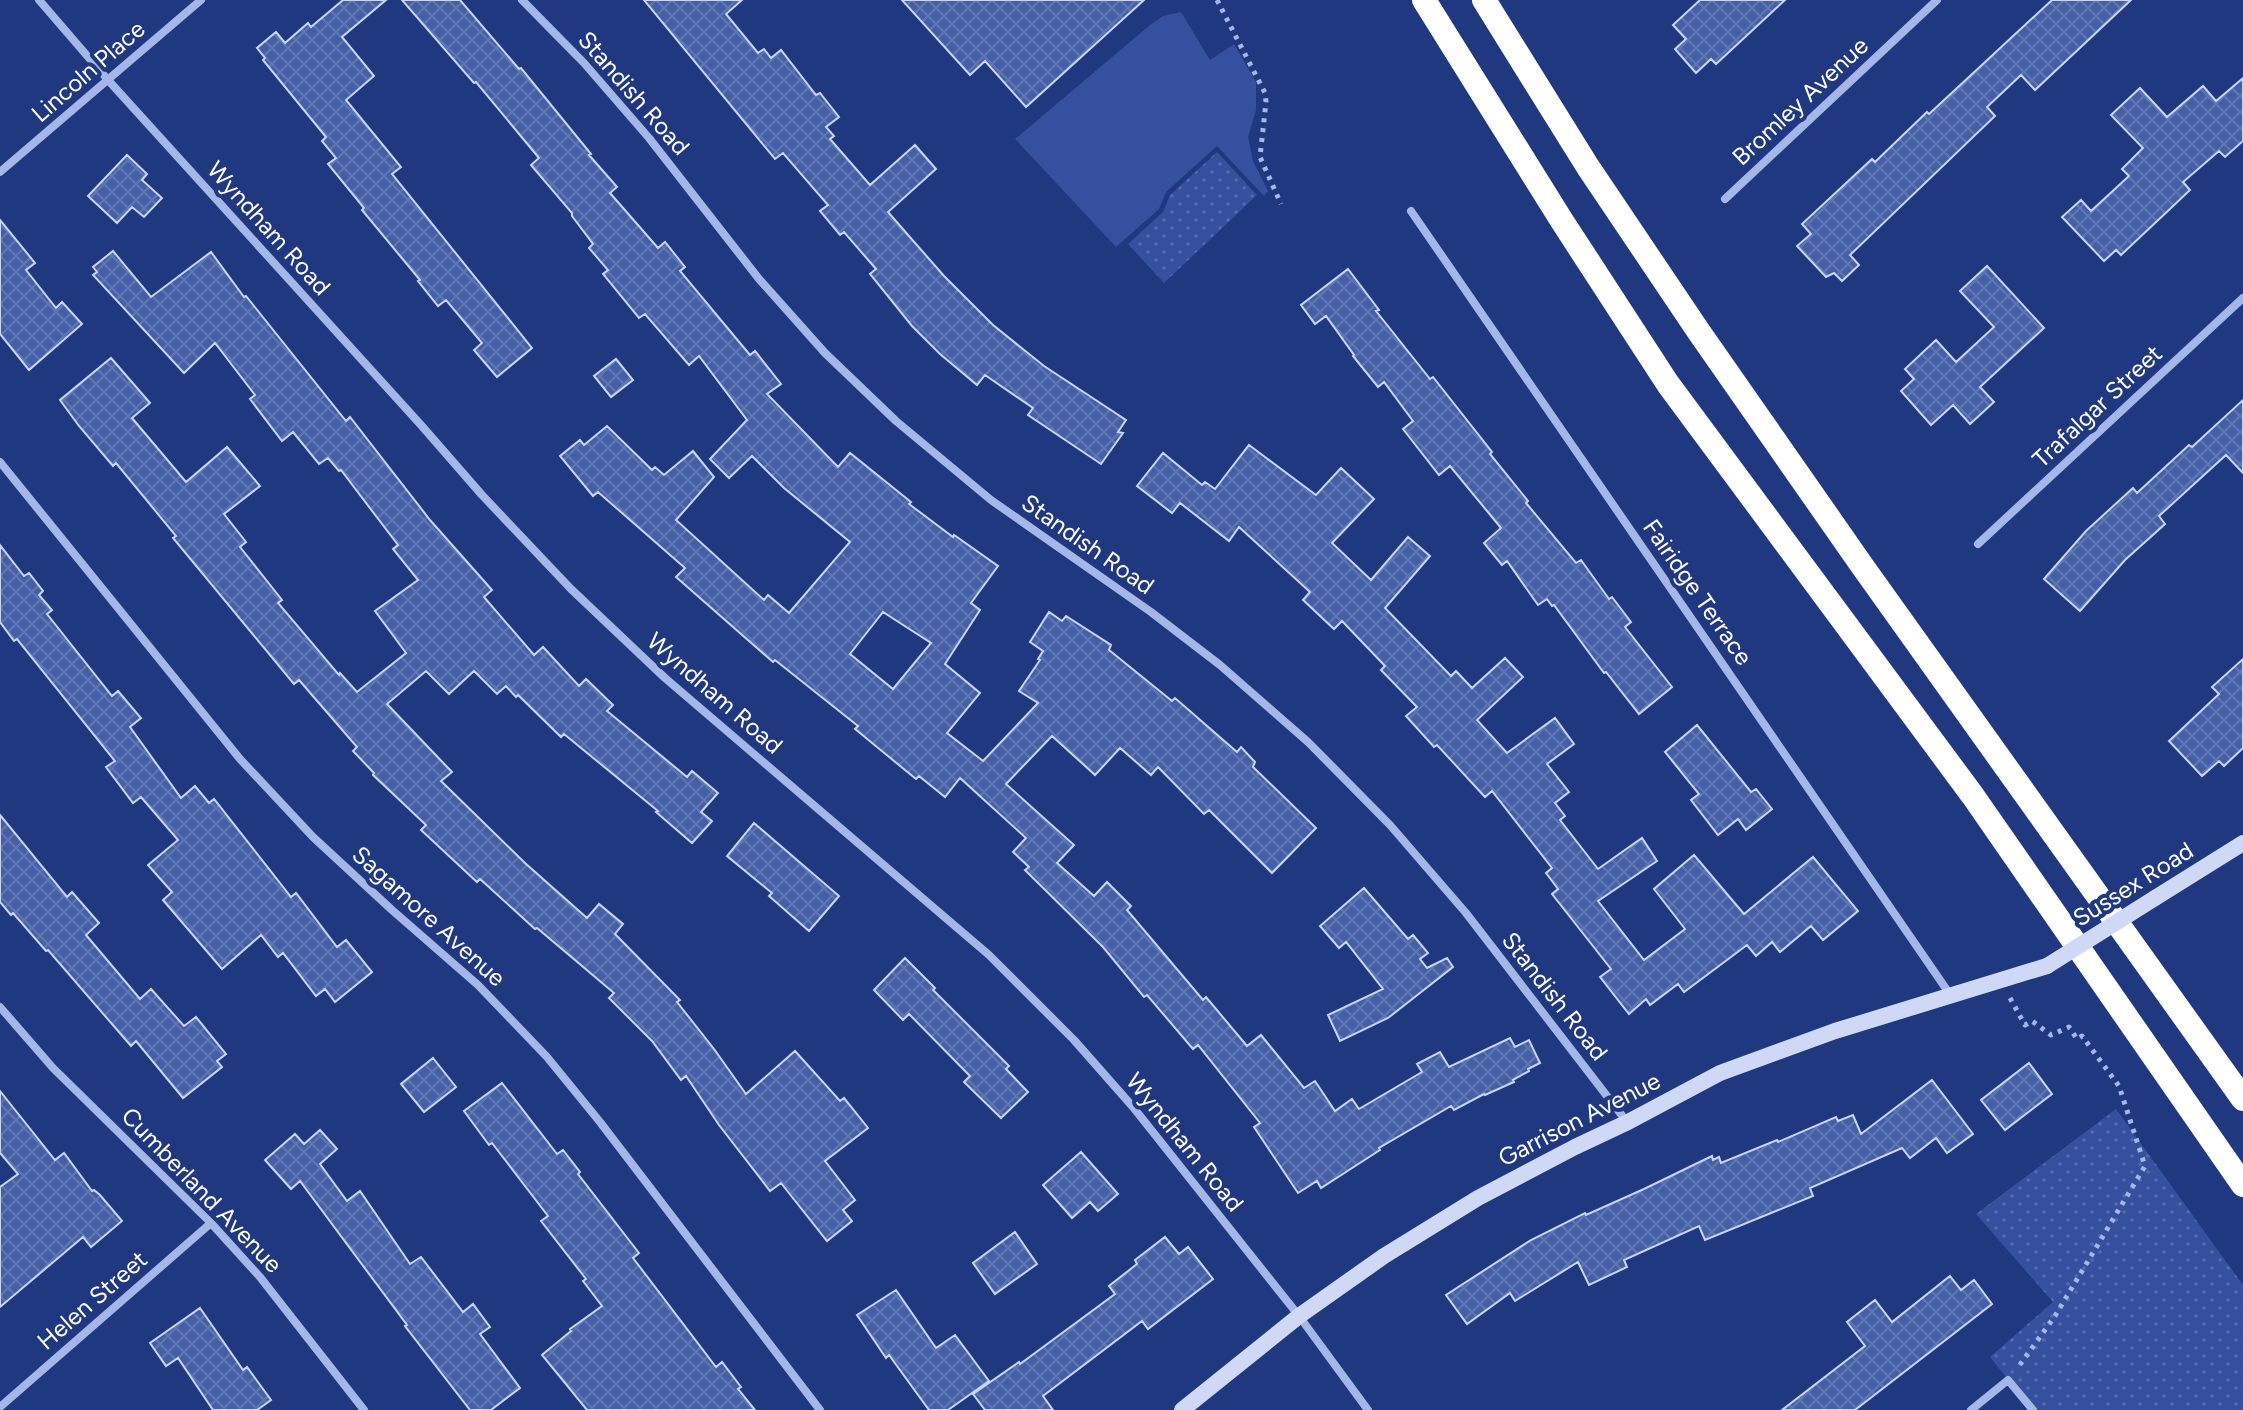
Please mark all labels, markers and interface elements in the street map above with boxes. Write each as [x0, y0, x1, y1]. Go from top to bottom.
street label: Lincoln Place [25, 14, 151, 128]
street label: Standish Road [572, 25, 696, 161]
street label: Bromley Avenue [1726, 31, 1874, 171]
street label: Wyndham Road [201, 155, 337, 301]
street label: Trafalgar Street [2026, 339, 2168, 473]
street label: Standish Road [1016, 488, 1160, 600]
street label: Fairidge Terrace [1637, 514, 1759, 670]
street label: Wyndham Road [641, 626, 789, 760]
street label: Sussex Road [2068, 836, 2198, 932]
street label: Sagamore Avenue [346, 840, 512, 992]
street label: Standish Road [1496, 926, 1614, 1066]
street label: Garrison Avenue [1493, 1066, 1665, 1172]
street label: Wyndham Road [1120, 1067, 1250, 1217]
street label: Cumberland Avenue [116, 1101, 288, 1279]
street label: Helen Street [31, 1244, 153, 1356]

